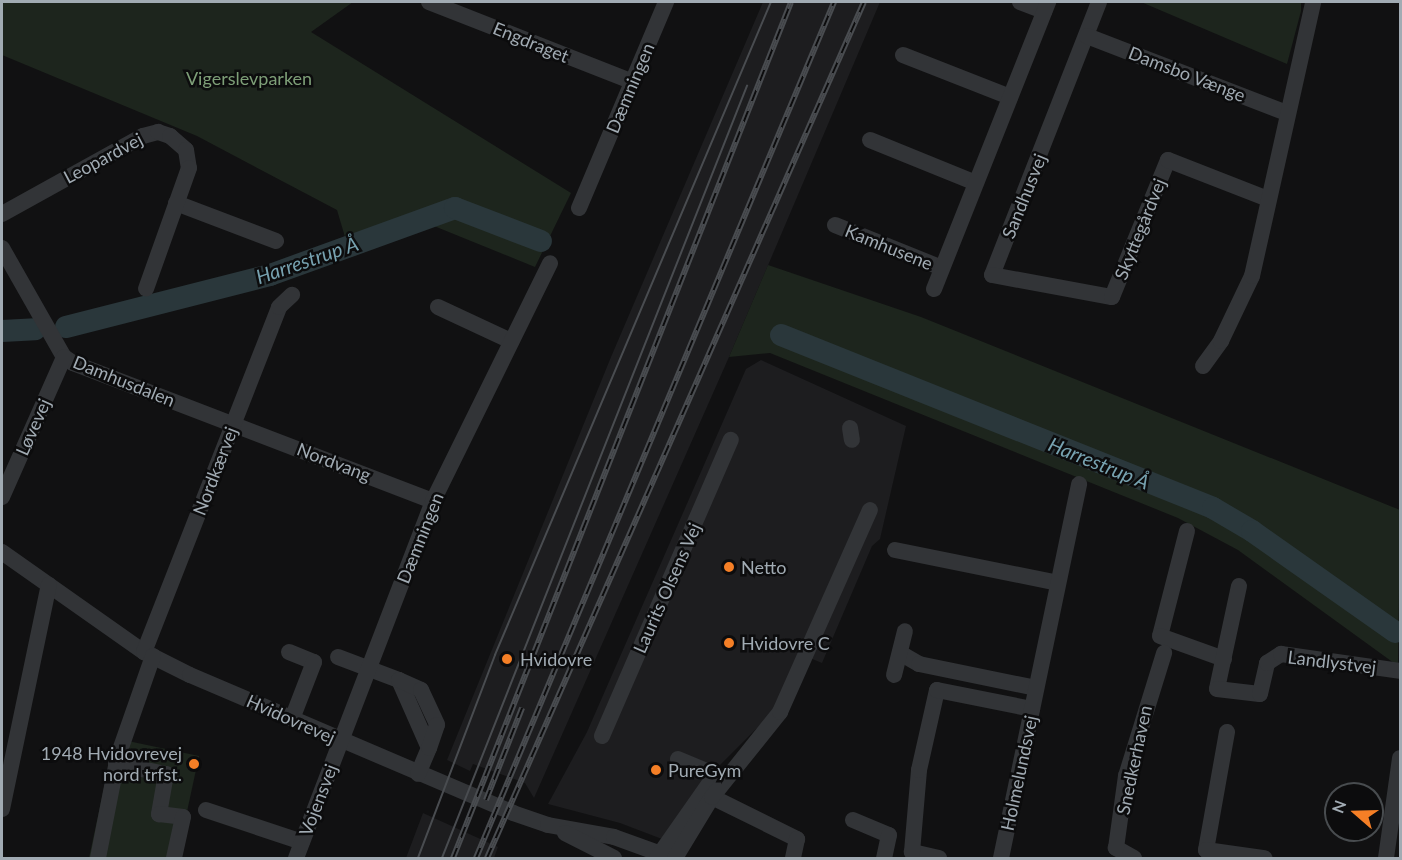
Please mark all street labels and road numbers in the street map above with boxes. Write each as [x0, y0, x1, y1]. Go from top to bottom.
street label: Engdraget [490, 17, 572, 67]
street label: Dæmningen [601, 40, 659, 136]
street label: Damsbo Vænge [1125, 42, 1249, 106]
street label: Leopardvej [60, 128, 146, 188]
street label: Sandhusvej [997, 151, 1051, 241]
street label: Skyttegårdvej [1110, 175, 1170, 283]
street label: Kamhusene [842, 220, 936, 274]
street label: Damhusdalen [70, 351, 178, 411]
street label: Løvevej [11, 395, 55, 459]
street label: Nordkærvej [188, 424, 242, 518]
street label: Nordvang [294, 438, 374, 486]
street label: Dæmningen [392, 489, 448, 587]
street label: Laurits Olsens Vej [628, 519, 706, 657]
street label: Landlystvej [1287, 646, 1377, 678]
street label: Hvidovrevej [243, 690, 339, 748]
street label: Snedkerhaven [1112, 703, 1156, 817]
street label: Holmelundsvej [996, 713, 1042, 833]
street label: Vojensvej [294, 761, 342, 839]

